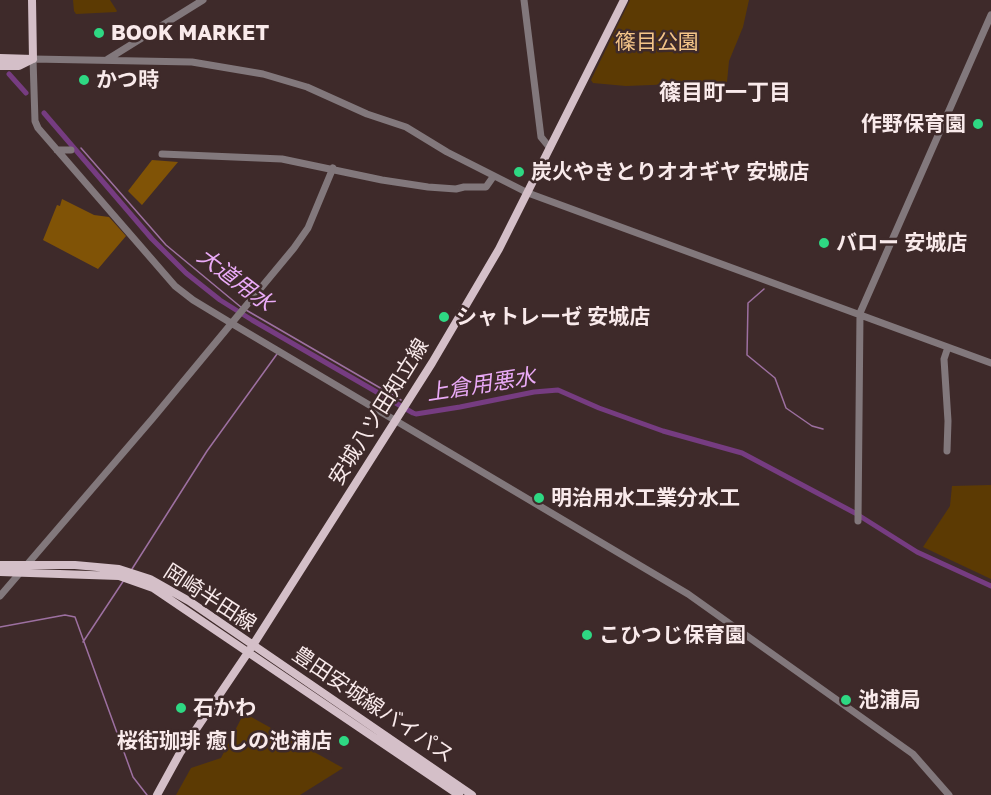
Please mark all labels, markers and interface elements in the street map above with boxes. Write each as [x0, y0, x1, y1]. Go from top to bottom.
place label: BOOK MARKET [111, 20, 269, 46]
marker: BOOK MARKET [92, 26, 106, 40]
park label: 篠目公園 [615, 29, 699, 55]
place label: かつ時 [96, 67, 159, 93]
marker: かつ時 [77, 73, 91, 87]
district label: 篠目町一丁目 [659, 80, 791, 106]
place label: 作野保育園 [861, 111, 966, 137]
marker: 作野保育園 [971, 117, 985, 131]
place label: 炭火やきとりオオギヤ 安城店 [531, 159, 809, 185]
marker: 炭火やきとりオオギヤ 安城店 [512, 165, 526, 179]
place label: バロー 安城店 [836, 230, 967, 256]
marker: バロー 安城店 [817, 236, 831, 250]
water label: 大道用水 [192, 243, 278, 317]
place label: シャトレーゼ 安城店 [456, 304, 650, 330]
marker: シャトレーゼ 安城店 [437, 310, 451, 324]
street label: 安城八ツ田知立線 [324, 334, 434, 490]
water label: 上倉用悪水 [425, 363, 537, 407]
place label: 明治用水工業分水工 [551, 485, 740, 511]
marker: 明治用水工業分水工 [532, 491, 546, 505]
street label: 岡崎半田線 [159, 559, 261, 637]
place label: こひつじ保育園 [599, 622, 746, 648]
marker: こひつじ保育園 [580, 628, 594, 642]
street label: 豊田安城線バイパス [288, 642, 458, 768]
place label: 池浦局 [858, 687, 921, 713]
marker: 池浦局 [839, 693, 853, 707]
place label: 石かわ [193, 695, 256, 721]
marker: 石かわ [174, 701, 188, 715]
place label: 桜街珈琲 癒しの池浦店 [117, 728, 332, 754]
marker: 桜街珈琲 癒しの池浦店 [337, 734, 351, 748]

